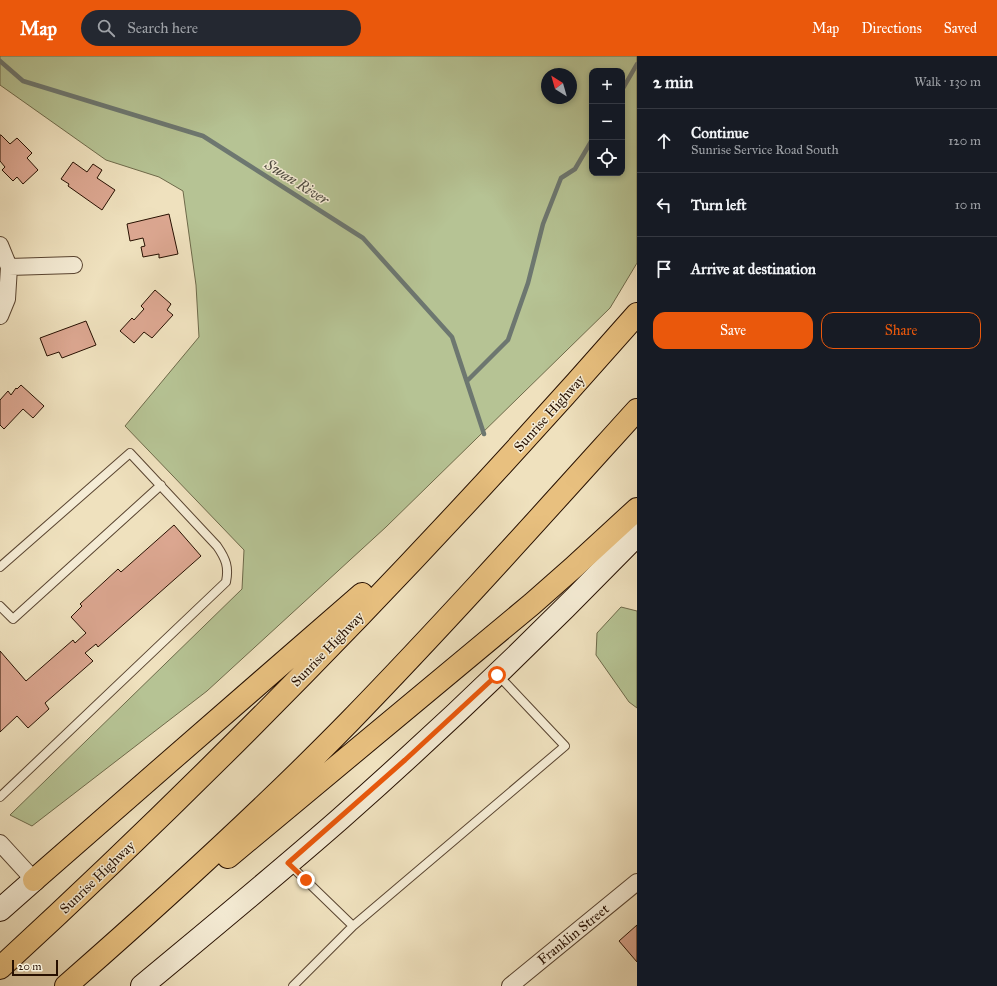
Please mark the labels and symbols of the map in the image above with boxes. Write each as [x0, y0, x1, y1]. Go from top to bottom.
north arrow [541, 68, 577, 104]
water label: Swan River [261, 155, 333, 209]
street label: Sunrise Highway [510, 371, 589, 455]
street label: Sunrise Highway [287, 608, 368, 690]
route start [488, 666, 506, 684]
street label: Sunrise Highway [56, 837, 139, 917]
route end [297, 871, 315, 889]
street label: Franklin Street [534, 900, 613, 968]
scale bar [12, 958, 58, 977]

